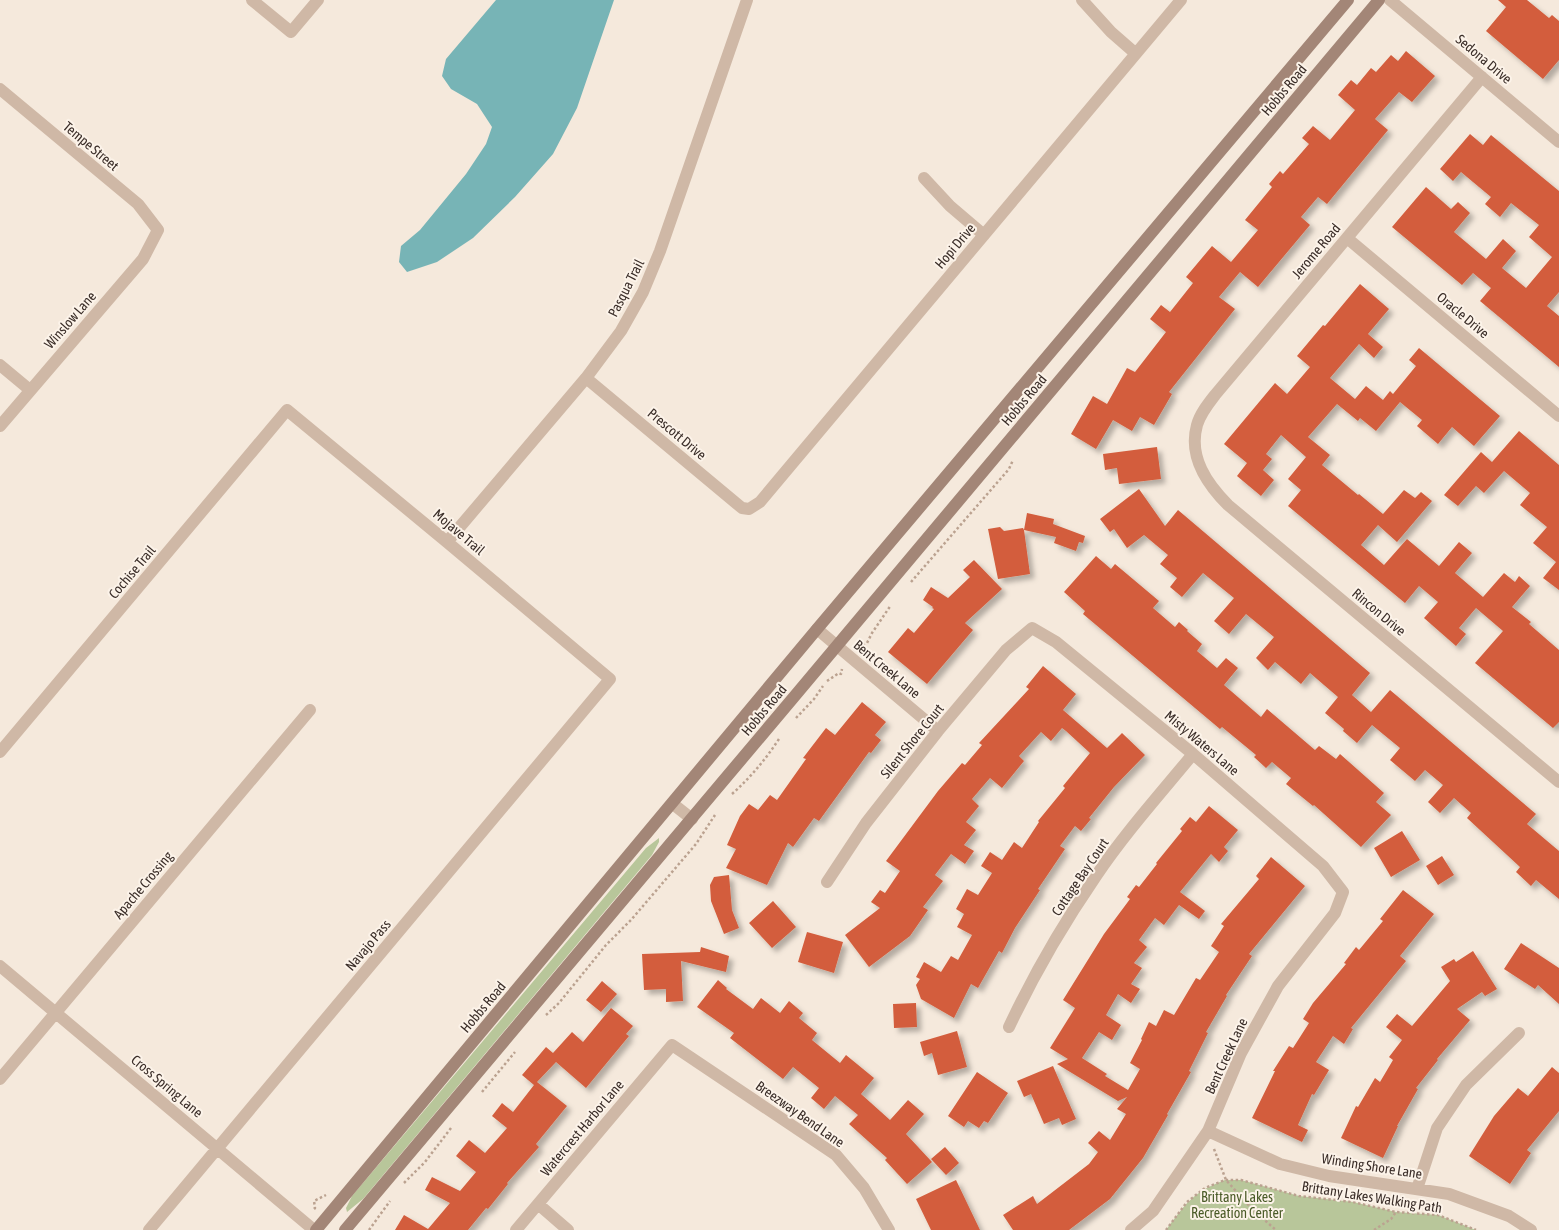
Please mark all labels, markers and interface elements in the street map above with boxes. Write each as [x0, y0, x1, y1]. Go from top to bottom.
street label: Sedona Drive [1453, 31, 1515, 87]
street label: Hobbs Road [1258, 61, 1310, 119]
street label: Tempe Street [60, 118, 122, 174]
street label: Hopi Drive [932, 220, 978, 272]
street label: Jerome Road [1288, 220, 1344, 282]
street label: Pasqua Trail [605, 256, 647, 319]
street label: Winslow Lane [41, 288, 99, 352]
street label: Oracle Drive [1434, 289, 1492, 341]
street label: Hobbs Road [998, 371, 1050, 429]
street label: Prescott Drive [645, 405, 709, 463]
street label: Mojave Trail [430, 506, 488, 558]
street label: Cochise Trail [105, 542, 159, 602]
street label: Rincon Drive [1349, 585, 1409, 639]
street label: Bent Creek Lane [850, 637, 924, 701]
street label: Hobbs Road [738, 681, 790, 739]
street label: Silent Shore Court [877, 701, 947, 781]
street label: Misty Waters Lane [1162, 707, 1242, 779]
street label: Cottage Bay Court [1048, 835, 1112, 919]
street label: Apache Crossing [110, 848, 176, 922]
street label: Navajo Pass [342, 916, 394, 974]
street label: Hobbs Road [457, 978, 509, 1036]
street label: Bent Creek Lane [1201, 1015, 1251, 1097]
street label: Cross Spring Lane [128, 1051, 206, 1121]
street label: Watercrest Harbor Lane [537, 1077, 627, 1179]
street label: Breezway Bend Lane [753, 1078, 847, 1150]
street label: Winding Shore Lane [1321, 1150, 1423, 1182]
street label: Brittany Lakes Walking Path [1301, 1178, 1443, 1216]
park label: Brittany Lakes Recreation Center [1191, 1189, 1284, 1221]

